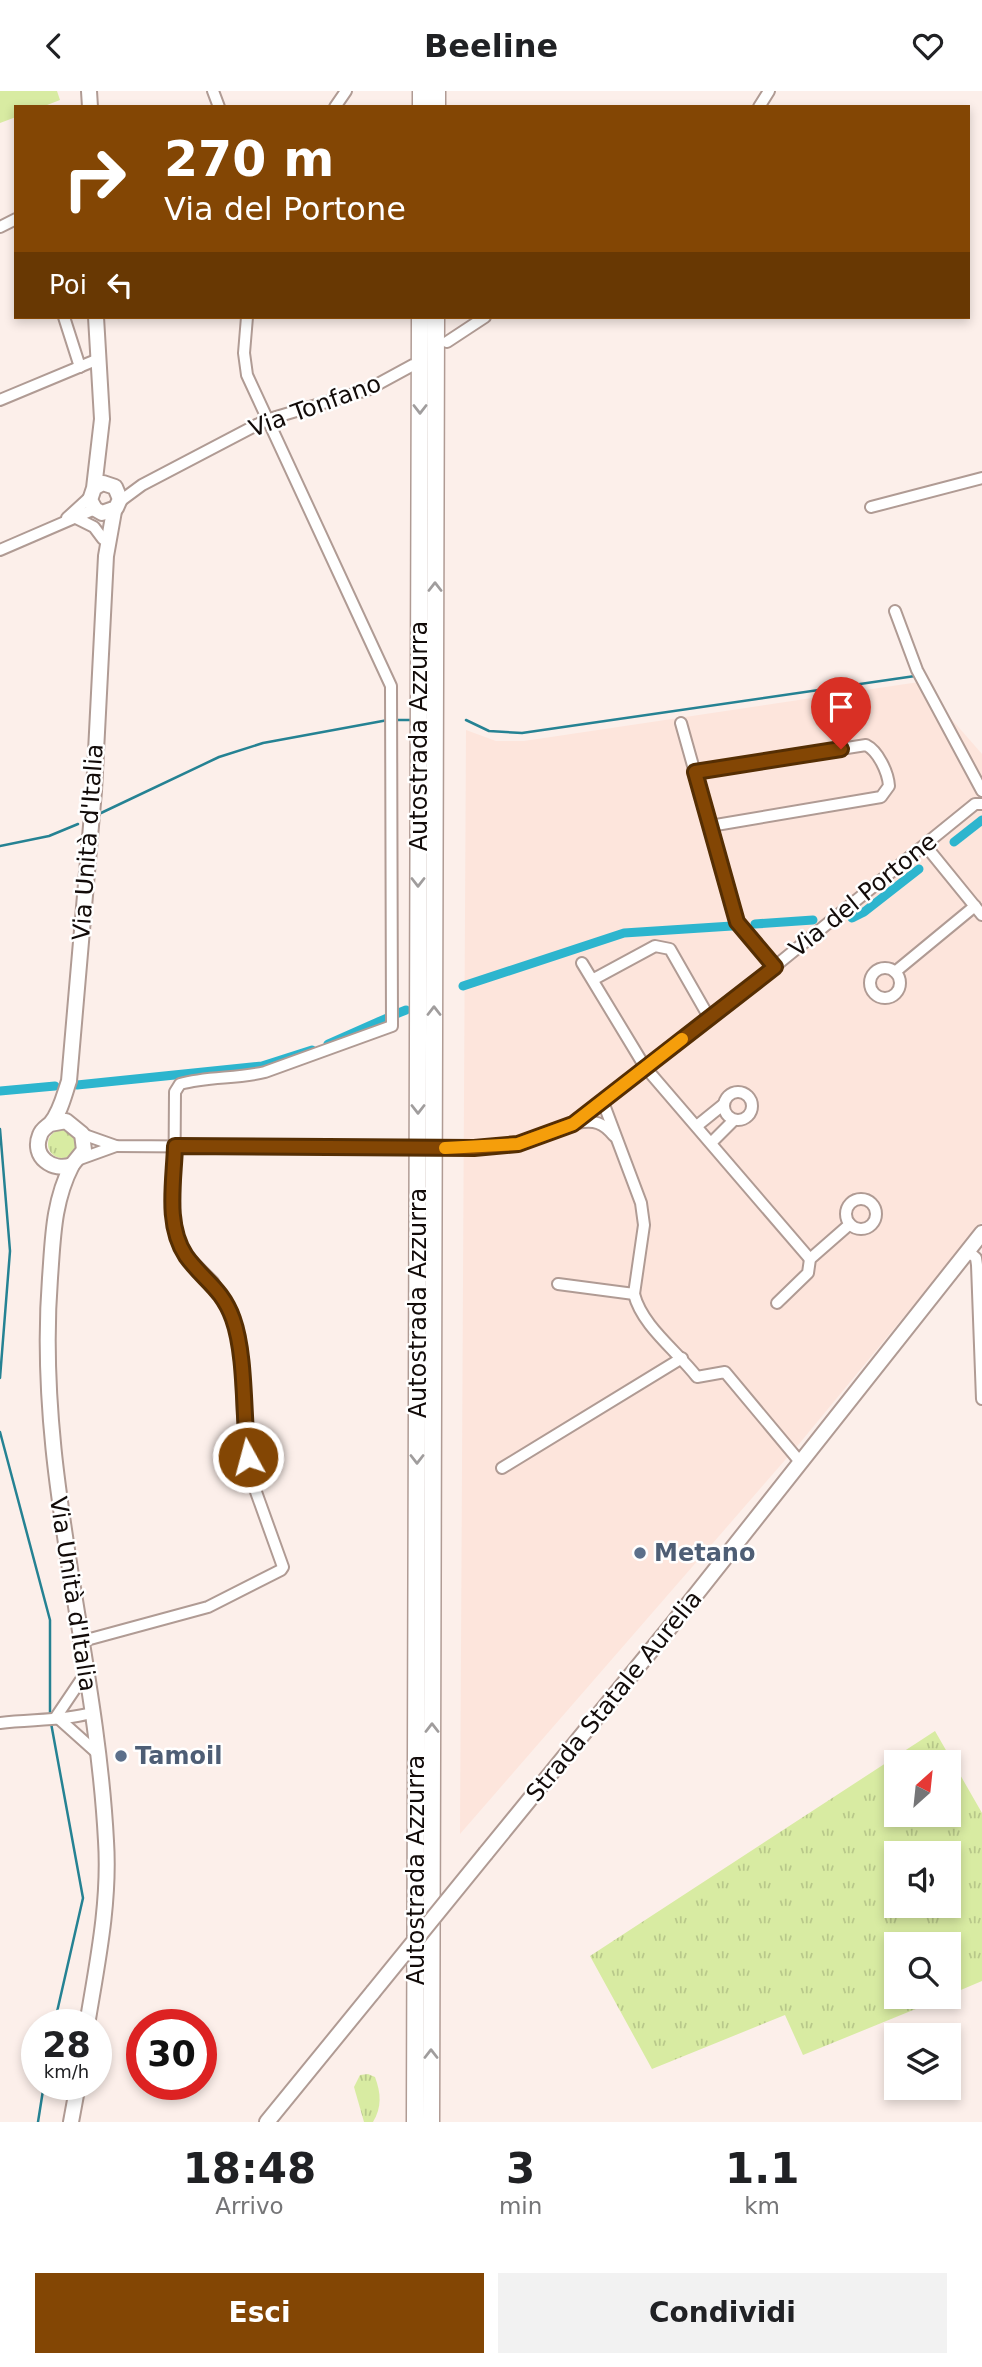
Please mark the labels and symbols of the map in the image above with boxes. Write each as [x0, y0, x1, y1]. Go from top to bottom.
street label: Via Tonfano [245, 369, 385, 443]
one-way arrow [412, 405, 428, 415]
one-way arrow [427, 582, 443, 592]
street label: Autostrada Azzurra [405, 621, 433, 851]
pin [811, 677, 871, 749]
street label: Via Unità d'Italia [67, 743, 109, 941]
street label: Via del Portone [784, 827, 942, 963]
one-way arrow [410, 877, 426, 888]
one-way arrow [426, 1005, 442, 1016]
one-way arrow [410, 1105, 426, 1115]
street label: Autostrada Azzurra [404, 1188, 432, 1418]
position arrow [211, 1420, 285, 1494]
one-way arrow [410, 1454, 425, 1465]
street label: Via Unità d'Italia [44, 1494, 102, 1694]
place label: Metano [654, 1539, 755, 1567]
marker: Metano [632, 1545, 648, 1561]
street label: Strada Statale Aurelia [520, 1585, 708, 1807]
one-way arrow [424, 1723, 440, 1733]
place label: Tamoil [135, 1742, 222, 1770]
marker: Tamoil [113, 1748, 129, 1764]
north arrow [884, 1750, 961, 1827]
street label: Autostrada Azzurra [402, 1755, 430, 1985]
speed limit sign: 30 [126, 2009, 217, 2100]
one-way arrow [423, 2048, 439, 2059]

